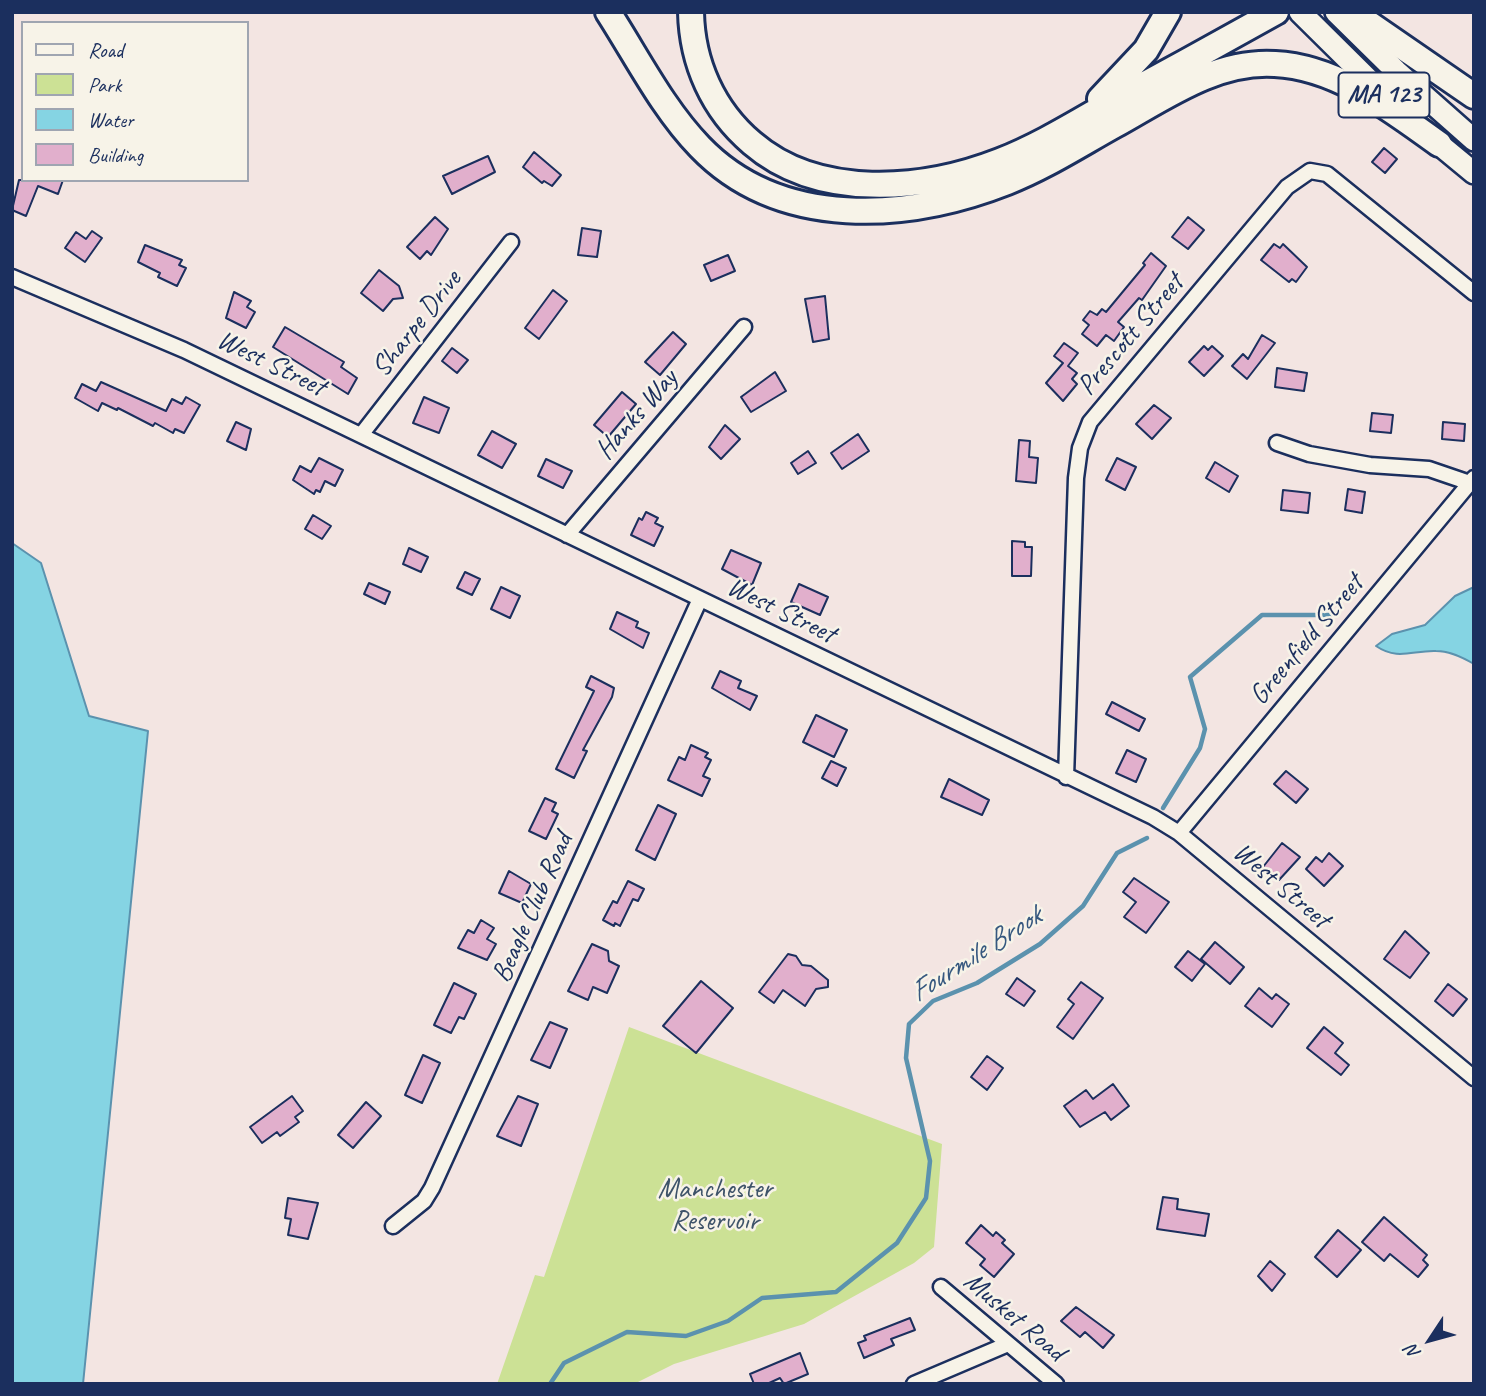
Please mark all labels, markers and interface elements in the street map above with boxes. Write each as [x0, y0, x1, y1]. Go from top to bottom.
legend [21, 21, 248, 182]
text: Road [88, 37, 123, 63]
text: Park [88, 72, 121, 98]
road number: MA 123 [1338, 72, 1430, 118]
text: Water [88, 107, 134, 133]
text: Building [88, 142, 143, 168]
street label: Sharpe Drive [365, 264, 469, 384]
street label: Prescott Street [1070, 267, 1192, 403]
street label: West Street [211, 323, 331, 405]
street label: Hanks Way [589, 363, 685, 467]
street label: Greenfield Street [1243, 568, 1371, 712]
street label: West Street [721, 570, 841, 652]
street label: Beagle Club Road [485, 828, 581, 988]
street label: West Street [1226, 836, 1336, 936]
water label: Fourmile Brook [903, 899, 1049, 1011]
park label: Manchester Reservoir [658, 1173, 772, 1239]
street label: Musket Road [956, 1265, 1072, 1369]
north arrow [1395, 1305, 1465, 1375]
text: N [1400, 1341, 1426, 1364]

